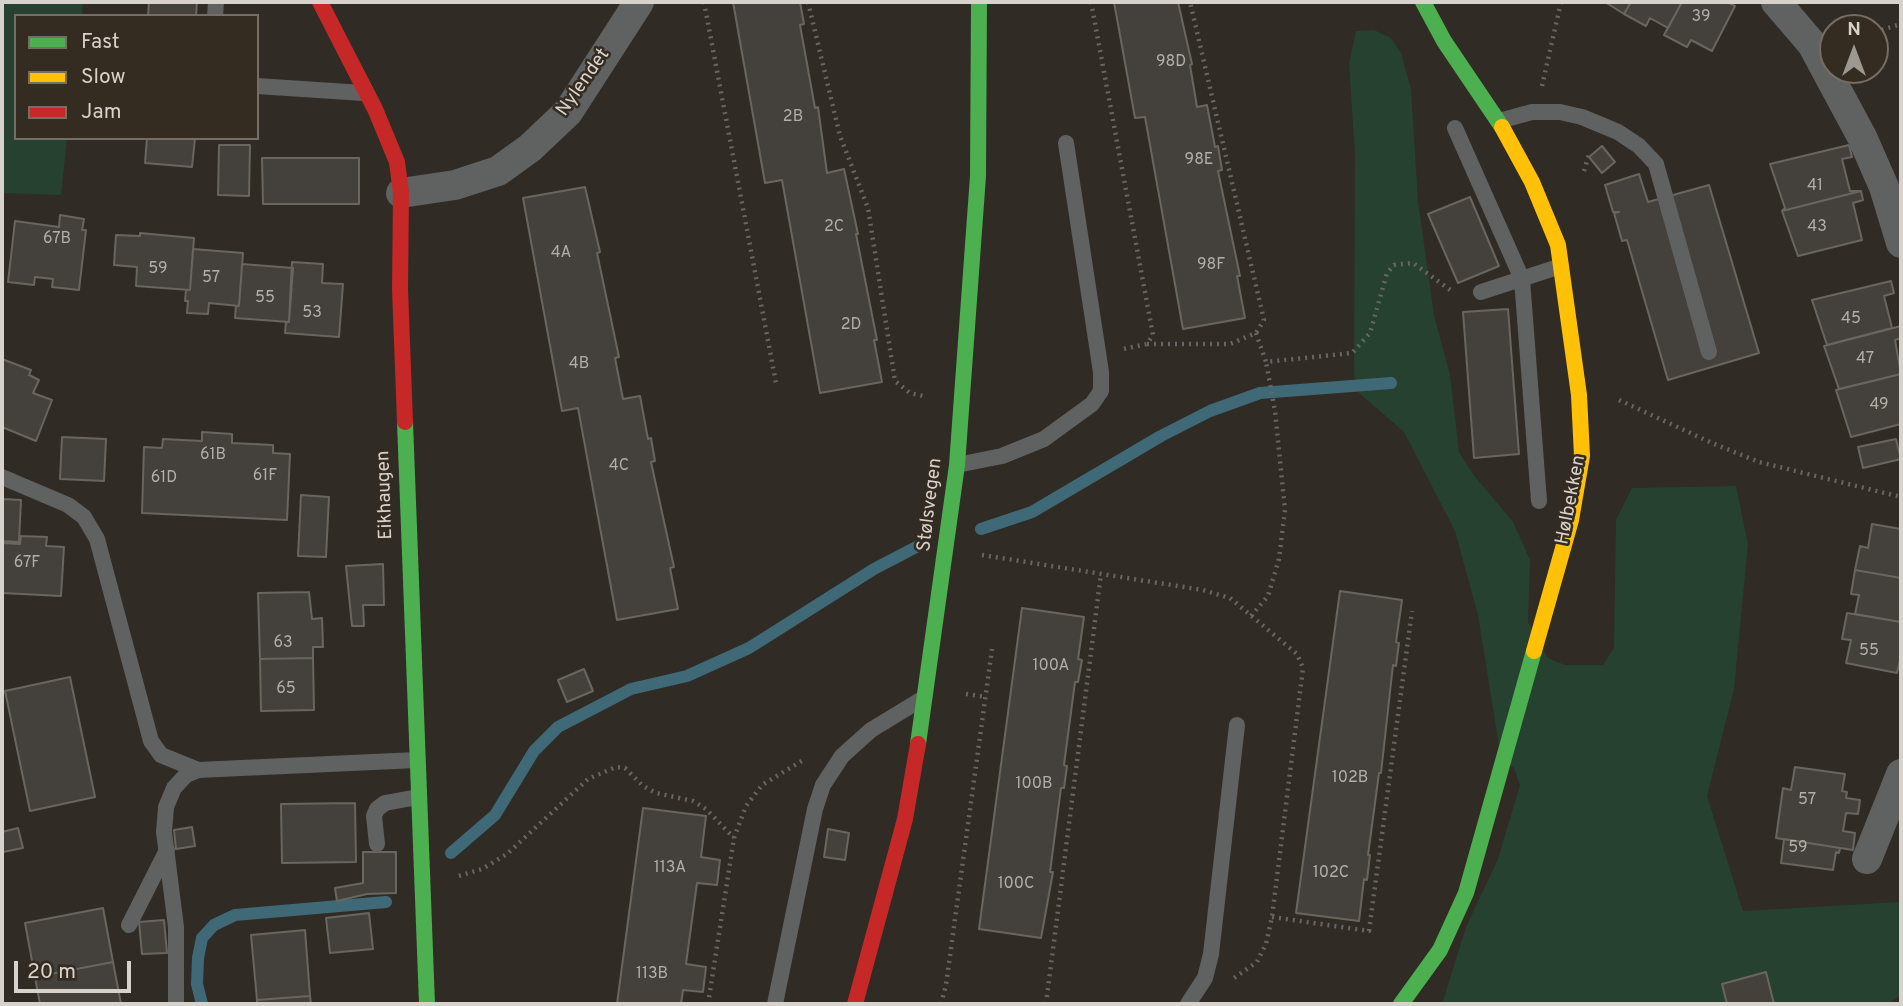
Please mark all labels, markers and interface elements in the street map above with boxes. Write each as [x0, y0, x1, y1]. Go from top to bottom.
house number: 39 [1692, 8, 1710, 28]
legend [14, 14, 259, 140]
north arrow [1819, 14, 1889, 84]
text: N [1847, 18, 1861, 42]
text: Fast [81, 29, 120, 56]
street label: Nylendet [552, 45, 616, 121]
house number: 98D [1156, 53, 1186, 73]
text: Slow [81, 64, 126, 91]
text: Jam [81, 99, 122, 126]
house number: 2B [783, 108, 803, 128]
house number: 98E [1185, 151, 1213, 171]
house number: 41 [1807, 177, 1823, 197]
house number: 2C [824, 218, 844, 238]
house number: 43 [1807, 218, 1827, 238]
house number: 67B [43, 230, 71, 250]
house number: 4A [551, 244, 571, 264]
house number: 98F [1197, 256, 1225, 276]
house number: 59 [148, 260, 168, 280]
house number: 57 [202, 269, 220, 289]
house number: 55 [255, 289, 275, 309]
house number: 53 [302, 304, 322, 324]
house number: 45 [1841, 310, 1861, 330]
house number: 2D [841, 316, 861, 336]
house number: 47 [1856, 350, 1874, 370]
house number: 4B [569, 355, 589, 375]
house number: 49 [1869, 396, 1889, 416]
house number: 61B [200, 446, 226, 466]
street label: Eikhaugen [373, 450, 399, 540]
street label: Hølbekken [1552, 453, 1592, 547]
house number: 4C [609, 457, 629, 477]
street label: Stølsvegen [914, 457, 948, 553]
house number: 61F [253, 467, 277, 487]
house number: 61D [151, 469, 177, 489]
house number: 67F [14, 554, 40, 574]
house number: 63 [273, 634, 293, 654]
house number: 55 [1859, 642, 1879, 662]
house number: 100A [1033, 657, 1069, 677]
house number: 65 [276, 680, 296, 700]
house number: 102B [1332, 769, 1368, 789]
house number: 100B [1016, 775, 1052, 795]
house number: 57 [1798, 791, 1816, 811]
house number: 59 [1788, 839, 1808, 859]
house number: 113A [654, 859, 686, 879]
house number: 102C [1313, 864, 1349, 884]
house number: 100C [998, 875, 1034, 895]
scale bar [18, 946, 135, 990]
text: 20 m [27, 959, 76, 986]
house number: 113B [636, 965, 668, 985]

